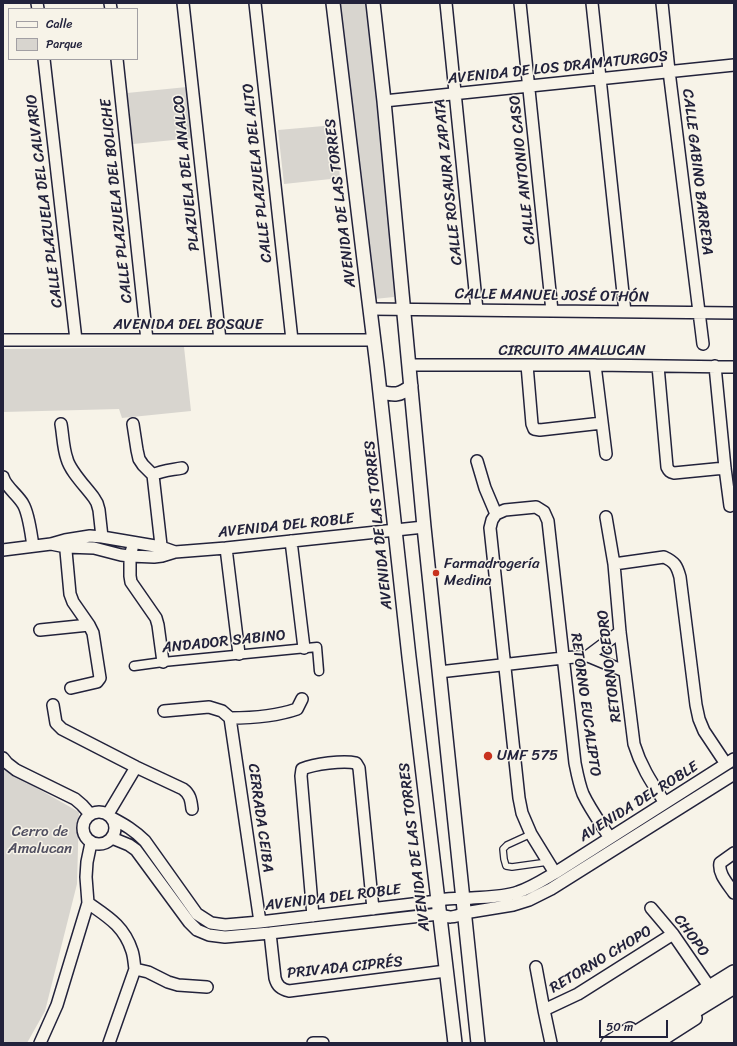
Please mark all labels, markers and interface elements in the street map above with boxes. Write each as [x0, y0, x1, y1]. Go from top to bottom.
legend [8, 8, 138, 60]
text: Calle [46, 13, 73, 35]
text: Parque [46, 33, 82, 55]
street label: AVENIDA DE LOS DRAMATURGOS [447, 47, 669, 89]
street label: CALLE PLAZUELA DEL ALTO [240, 82, 276, 264]
street label: CALLE GABINO BARREDA [678, 88, 716, 256]
street label: CALLE PLAZUELA DEL CALVARIO [23, 93, 67, 309]
street label: PLAZUELA DEL ANALCO [170, 94, 204, 252]
street label: CALLE ANTONIO CASO [506, 94, 540, 246]
street label: CALLE PLAZUELA DEL BOLICHE [97, 98, 137, 304]
street label: CALLE ROSAURA ZAPATA [431, 98, 467, 266]
street label: AVENIDA DE LAS TORRES [322, 117, 360, 289]
street label: CALLE MANUEL JOSÉ OTHÓN [455, 285, 649, 307]
street label: AVENIDA DEL BOSQUE [113, 316, 263, 334]
street label: CIRCUITO AMALUCAN [498, 342, 646, 360]
street label: AVENIDA DE LAS TORRES [361, 439, 397, 611]
street label: AVENIDA DEL ROBLE [217, 510, 355, 542]
place label: Farmadrogería Medina [444, 555, 539, 590]
marker: Farmadrogería Medina [431, 568, 441, 578]
street label: RETORNO CEDRO [594, 609, 626, 723]
street label: ANDADOR SABINO [161, 627, 287, 657]
street label: RETORNO EUCALIPTO [566, 632, 604, 778]
place label: UMF 575 [497, 747, 558, 765]
marker: UMF 575 [482, 750, 494, 762]
street label: AVENIDA DEL ROBLE [576, 758, 702, 846]
street label: AVENIDA DE LAS TORRES [396, 761, 434, 933]
street label: CERRADA CEIBA [243, 762, 277, 874]
park label: Cerro de Amalucan [8, 823, 72, 858]
street label: AVENIDA DEL ROBLE [264, 881, 402, 915]
street label: CHOPO [670, 911, 712, 961]
street label: RETORNO CHOPO [547, 922, 655, 998]
street label: PRIVADA CIPRÉS [286, 953, 404, 983]
scale bar [601, 1012, 670, 1038]
text: 50 m [606, 1016, 633, 1038]

